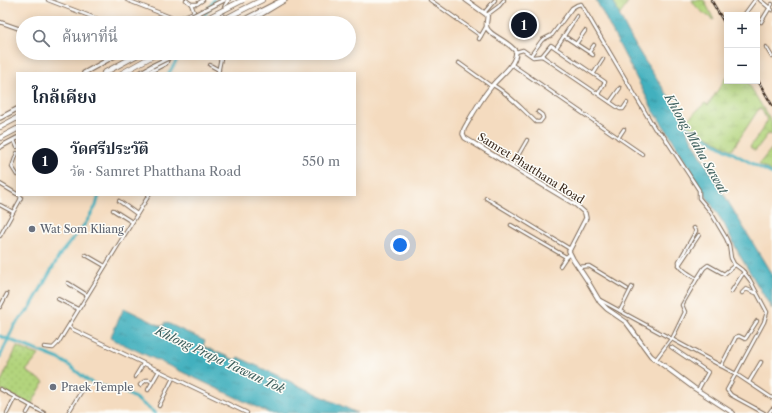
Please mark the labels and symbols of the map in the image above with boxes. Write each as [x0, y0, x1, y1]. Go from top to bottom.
pin: 1 [511, 10, 537, 40]
water label: Khlong Maha Sawat [661, 90, 732, 197]
street label: Samret Phatthana Road [475, 129, 587, 207]
place label: Wat Som Kliang [39, 222, 124, 236]
marker: Wat Som Kliang [27, 224, 37, 234]
your location [390, 235, 410, 255]
water label: Khlong Prapa Tawan Tok [152, 323, 288, 396]
place label: Praek Temple [61, 380, 133, 394]
marker: Praek Temple [48, 382, 58, 392]

